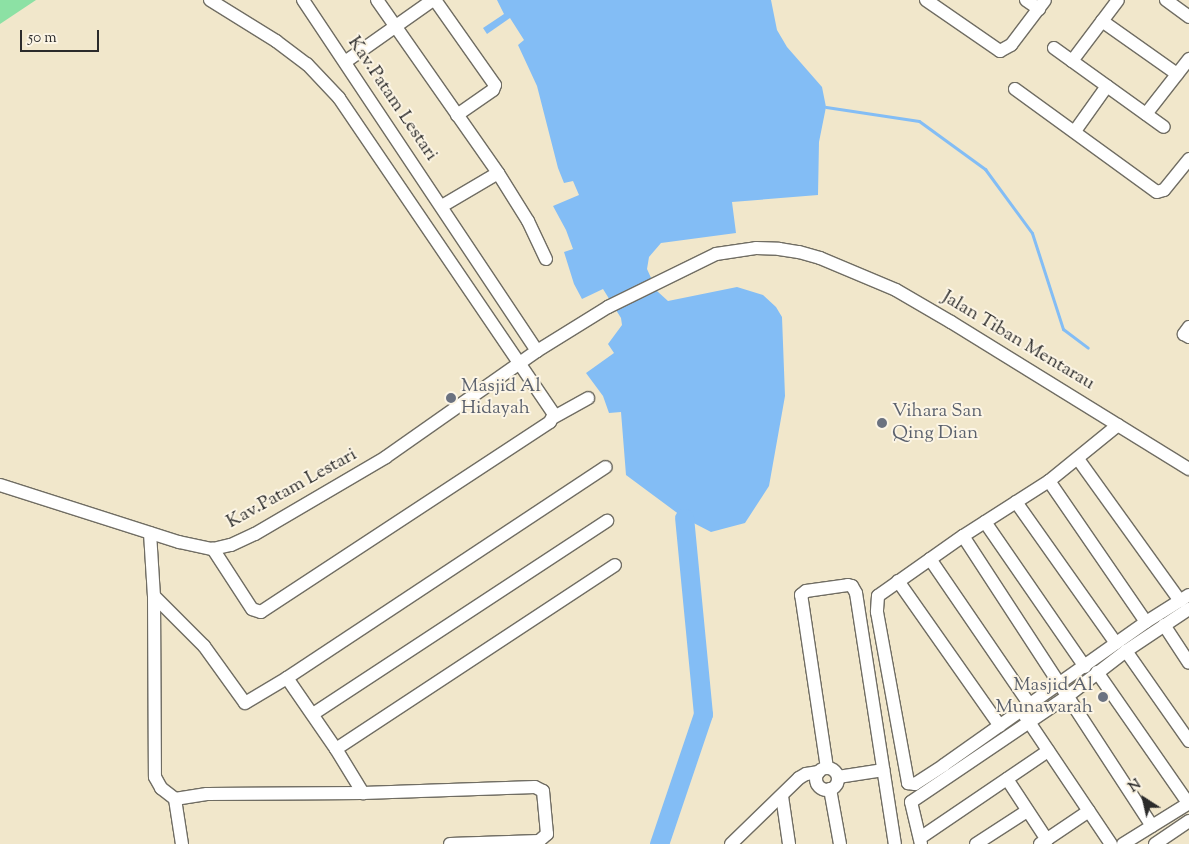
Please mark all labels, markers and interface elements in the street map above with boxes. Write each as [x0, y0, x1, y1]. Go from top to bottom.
scale bar [22, 20, 101, 52]
text: 50 m [28, 28, 57, 49]
street label: Kav.Patam Lestari [342, 32, 442, 166]
street label: Jalan Tiban Mentarau [937, 286, 1099, 396]
place label: Masjid Al Hidayah [461, 376, 541, 420]
marker: Masjid Al Hidayah [445, 392, 457, 404]
place label: Vihara San Qing Dian [892, 401, 982, 445]
marker: Vihara San Qing Dian [876, 417, 888, 429]
street label: Kav.Patam Lestari [223, 444, 361, 534]
place label: Masjid Al Munawarah [995, 675, 1093, 719]
marker: Masjid Al Munawarah [1097, 691, 1109, 703]
north arrow [1119, 774, 1169, 824]
text: N [1125, 775, 1146, 798]

